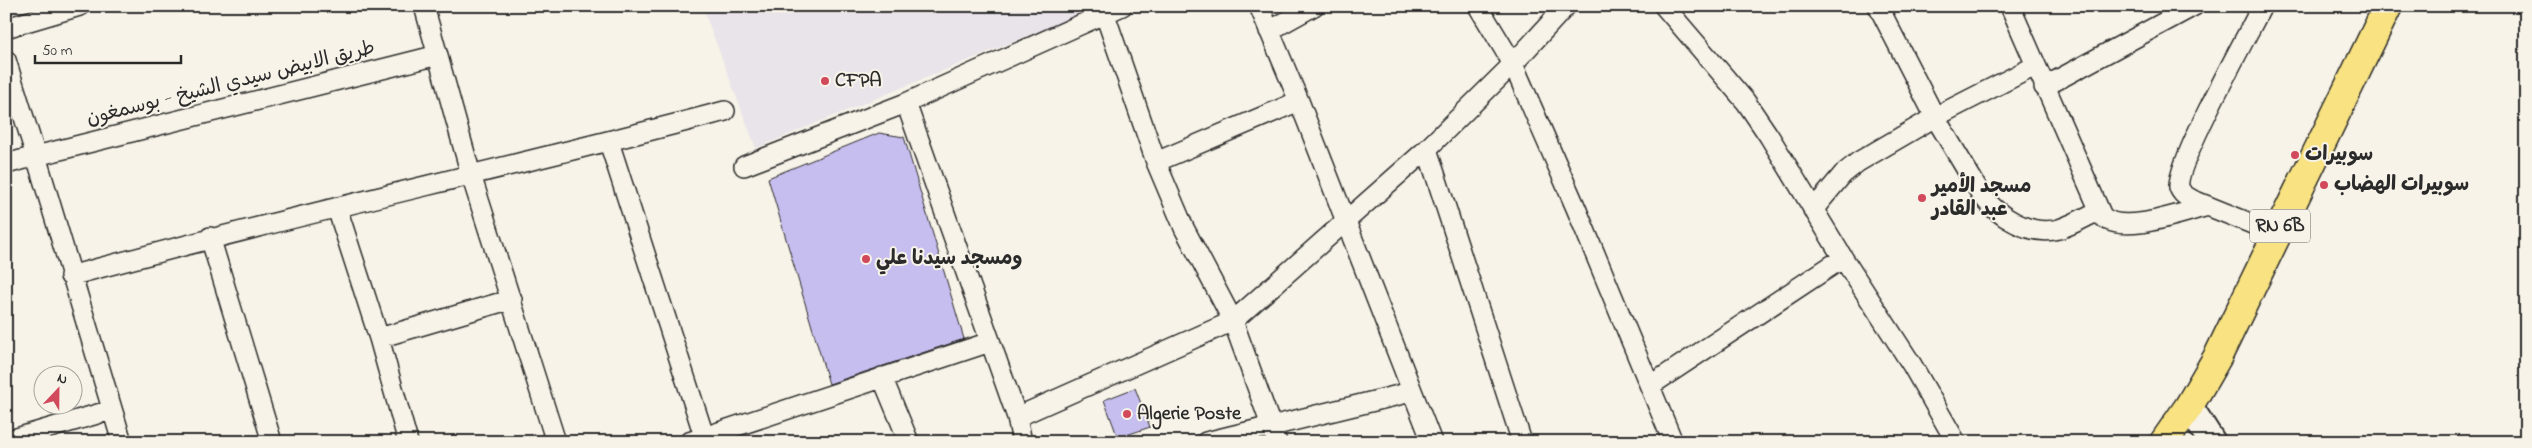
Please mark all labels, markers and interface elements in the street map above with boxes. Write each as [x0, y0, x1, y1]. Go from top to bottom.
scale bar [35, 32, 181, 64]
street label: طريق الابيض سيدي الشيخ - بوسمغون [84, 34, 378, 134]
text: 50 m [42, 40, 73, 62]
place label: CFPA [835, 67, 882, 96]
marker: CFPA [819, 75, 831, 87]
place label: سوبيرات [2305, 141, 2373, 170]
marker: سوبيرات [2289, 149, 2301, 161]
place label: سوبيرات الهضاب [2334, 171, 2469, 200]
place label: مسجد الأمير عبد القادر [1930, 172, 2031, 225]
marker: سوبيرات الهضاب [2318, 179, 2330, 191]
marker: مسجد الأمير عبد القادر [1916, 192, 1928, 204]
road number: RN 6B [2250, 210, 2310, 242]
place label: ومسجد سيدنا علي [876, 245, 1023, 275]
marker: ومسجد سيدنا علي [860, 253, 872, 265]
north arrow [32, 366, 82, 416]
text: N [54, 368, 71, 391]
place label: Algerie Poste [1137, 400, 1242, 430]
marker: Algerie Poste [1121, 408, 1133, 420]

